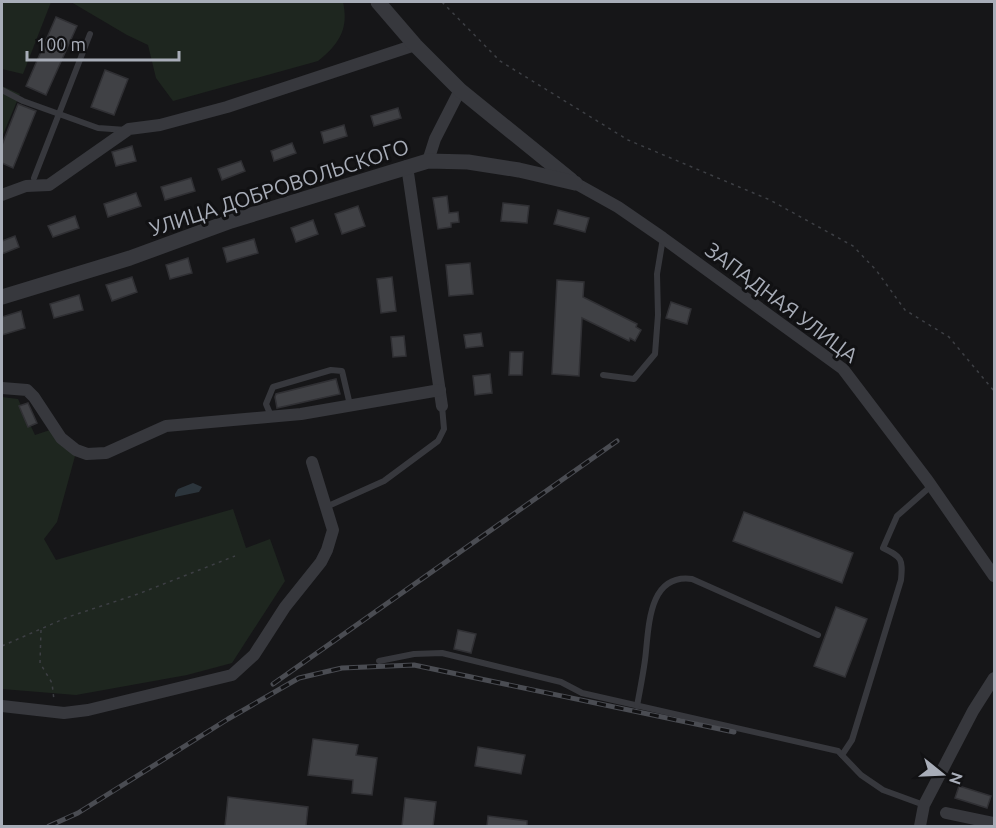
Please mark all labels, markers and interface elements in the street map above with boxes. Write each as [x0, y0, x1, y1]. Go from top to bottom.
scale bar [27, 24, 178, 62]
text: 100 m [36, 34, 86, 54]
street label: УЛИЦА ДОБРОВОЛЬСКОГО [146, 134, 412, 240]
street label: ЗАПАДНАЯ УЛИЦА [701, 237, 863, 367]
north arrow [912, 744, 972, 804]
text: N [946, 770, 967, 787]

